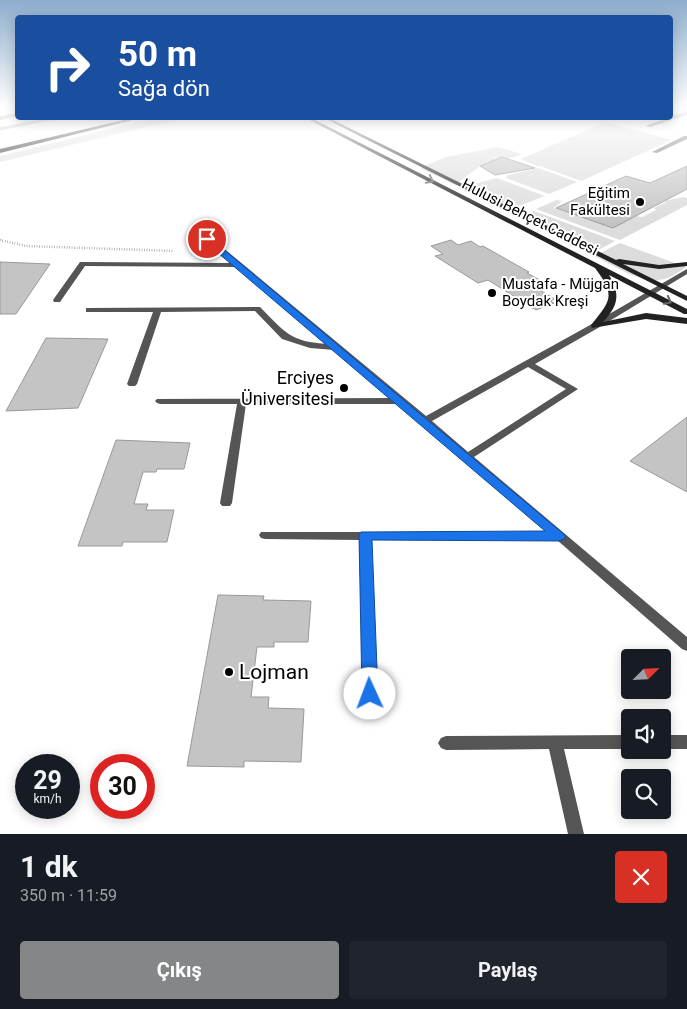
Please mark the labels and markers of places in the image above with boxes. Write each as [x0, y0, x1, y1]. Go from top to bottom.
place label: Eğitim Fakültesi [570, 184, 630, 219]
marker: Eğitim Fakültesi [634, 196, 646, 208]
pin [186, 218, 228, 260]
place label: Mustafa - Müjgan Boydak Kreşi [502, 275, 619, 310]
marker: Mustafa - Müjgan Boydak Kreşi [486, 287, 498, 299]
place label: Erciyes Üniversitesi [241, 367, 334, 409]
marker: Erciyes Üniversitesi [338, 382, 350, 394]
place label: Lojman [239, 660, 309, 684]
marker: Lojman [223, 666, 235, 678]

